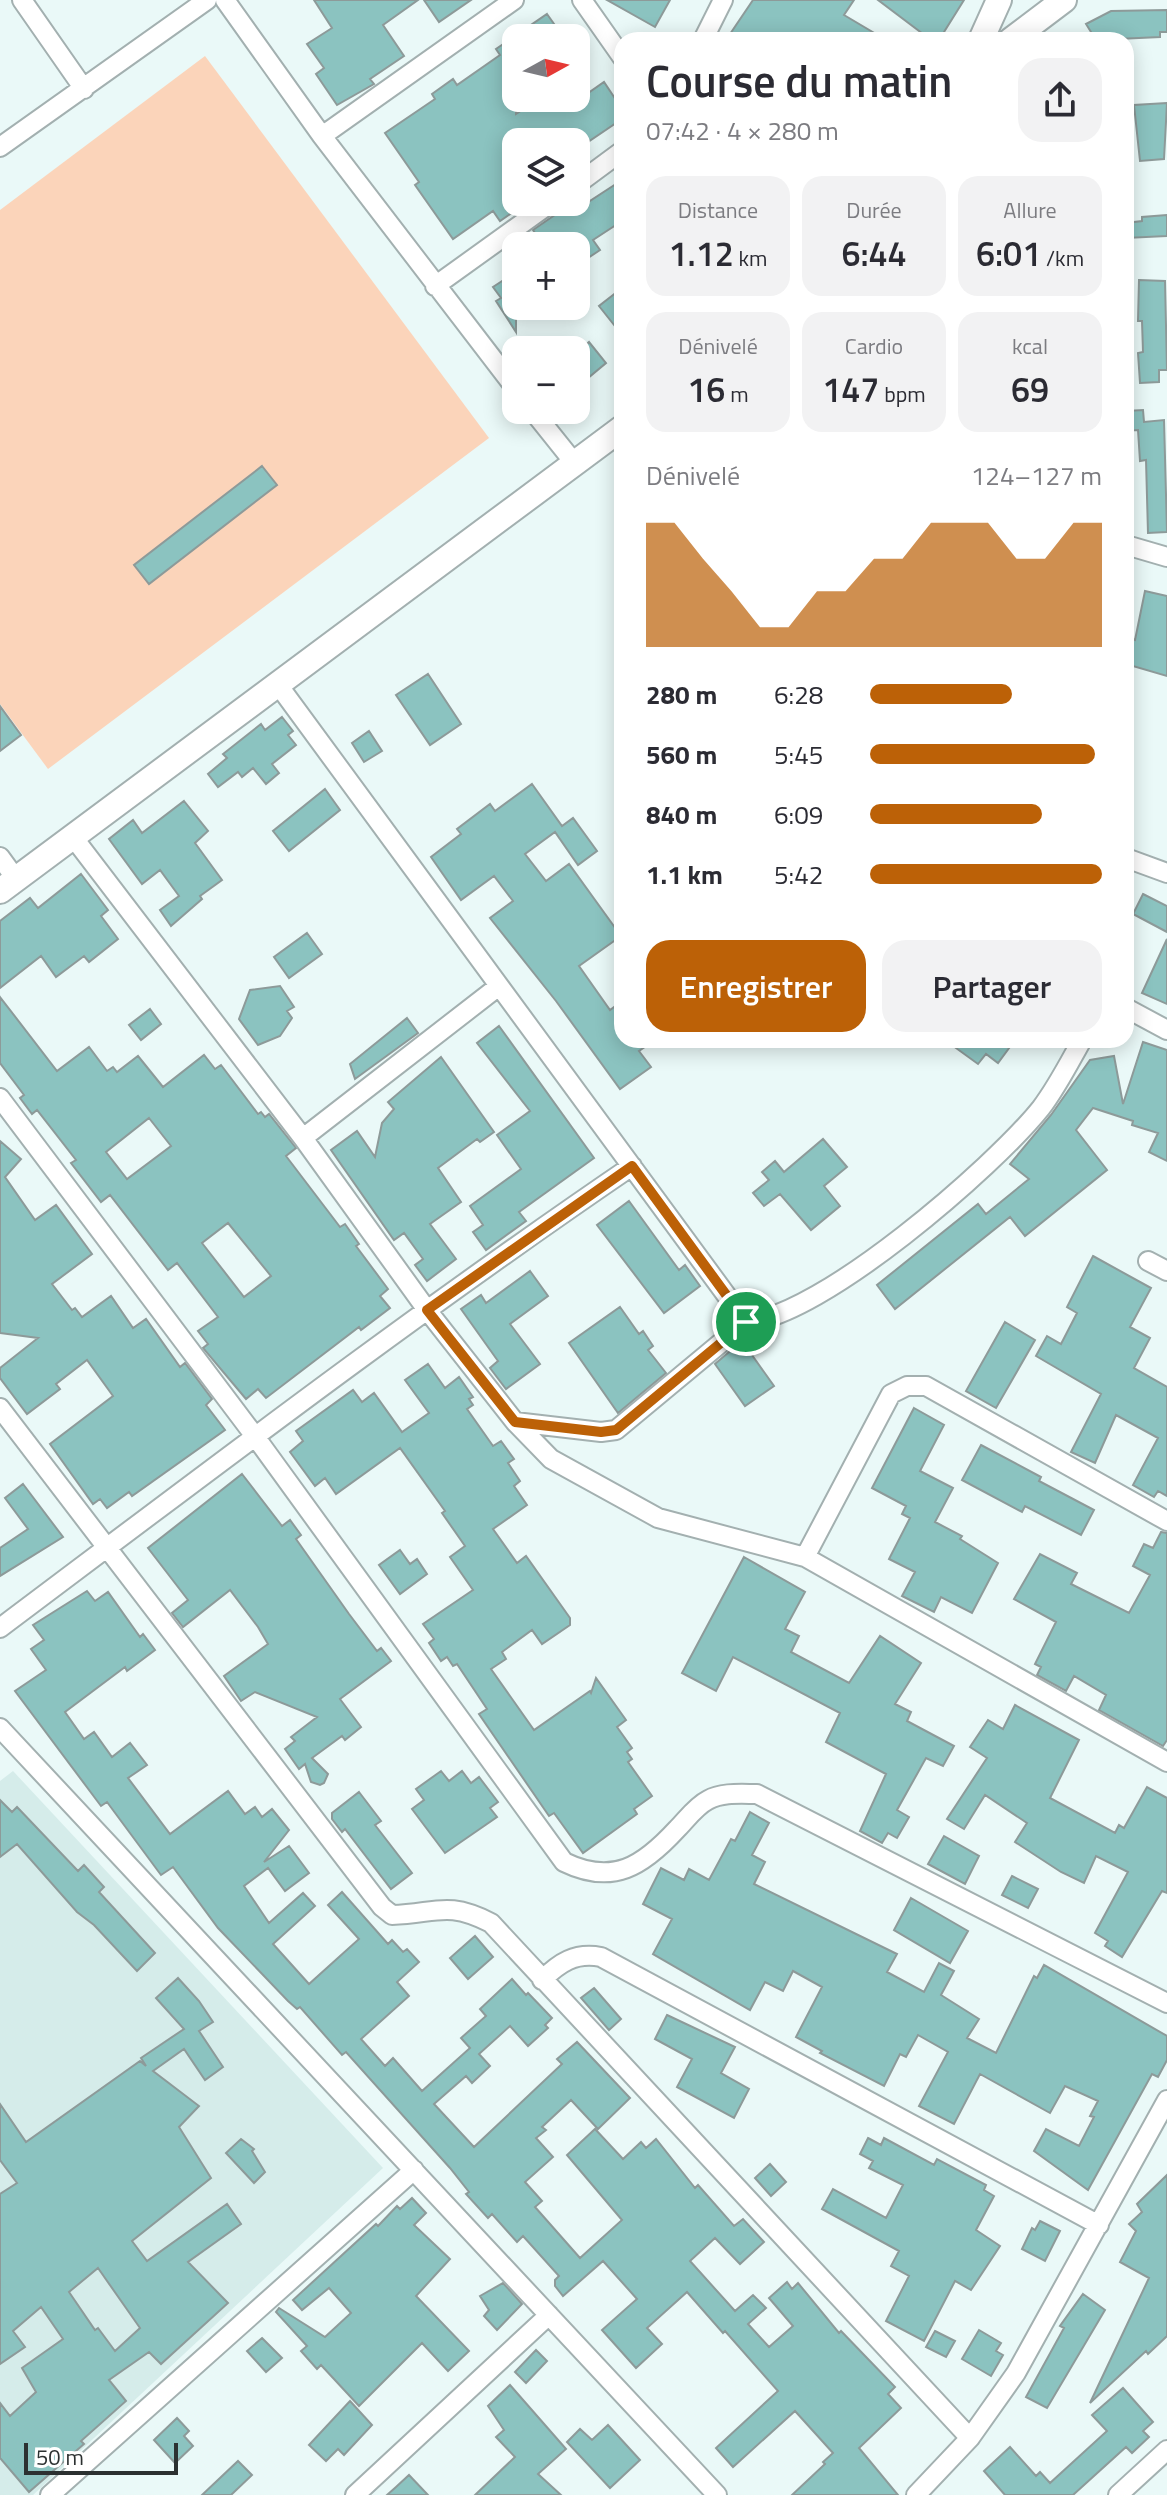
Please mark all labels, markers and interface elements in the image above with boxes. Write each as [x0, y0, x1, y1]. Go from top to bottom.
north arrow [502, 24, 590, 112]
map controls [502, 24, 590, 424]
text: Course du matin [646, 47, 952, 114]
button: share [1018, 58, 1102, 142]
text: 07:42 · 4 × 280 m [646, 111, 839, 150]
button: layers [502, 128, 590, 216]
text: Distance [678, 193, 758, 227]
text: Durée [846, 193, 902, 227]
text: Allure [1003, 193, 1057, 227]
text: 1.12 [668, 227, 734, 279]
text: 6:44 [841, 227, 907, 279]
text: 6:01 [976, 227, 1041, 279]
button: + [502, 232, 590, 320]
text: km [734, 241, 768, 275]
text: /km [1041, 241, 1084, 275]
text: Dénivelé [678, 329, 758, 363]
text: Cardio [845, 329, 903, 363]
text: kcal [1012, 329, 1048, 363]
button: − [502, 336, 590, 424]
text: 16 [687, 363, 725, 415]
text: 147 [822, 363, 879, 415]
text: 69 [1011, 363, 1049, 415]
text: m [725, 377, 749, 411]
text: bpm [879, 377, 926, 411]
text: Dénivelé [646, 456, 740, 495]
text: 124–127 m [971, 456, 1102, 495]
text: 280 m [646, 675, 717, 714]
text: 6:28 [774, 675, 823, 714]
text: 560 m [646, 735, 717, 774]
text: 5:45 [774, 735, 823, 774]
text: 840 m [646, 795, 717, 834]
text: 6:09 [774, 795, 823, 834]
text: 1.1 km [646, 855, 723, 894]
text: 5:42 [774, 855, 823, 894]
button: Enregistrer [646, 940, 866, 1032]
button: Partager [882, 940, 1102, 1032]
pin [712, 1288, 780, 1356]
icon: arrive [724, 1300, 768, 1344]
scale bar [24, 2439, 178, 2475]
text: 50 m [36, 2440, 84, 2474]

